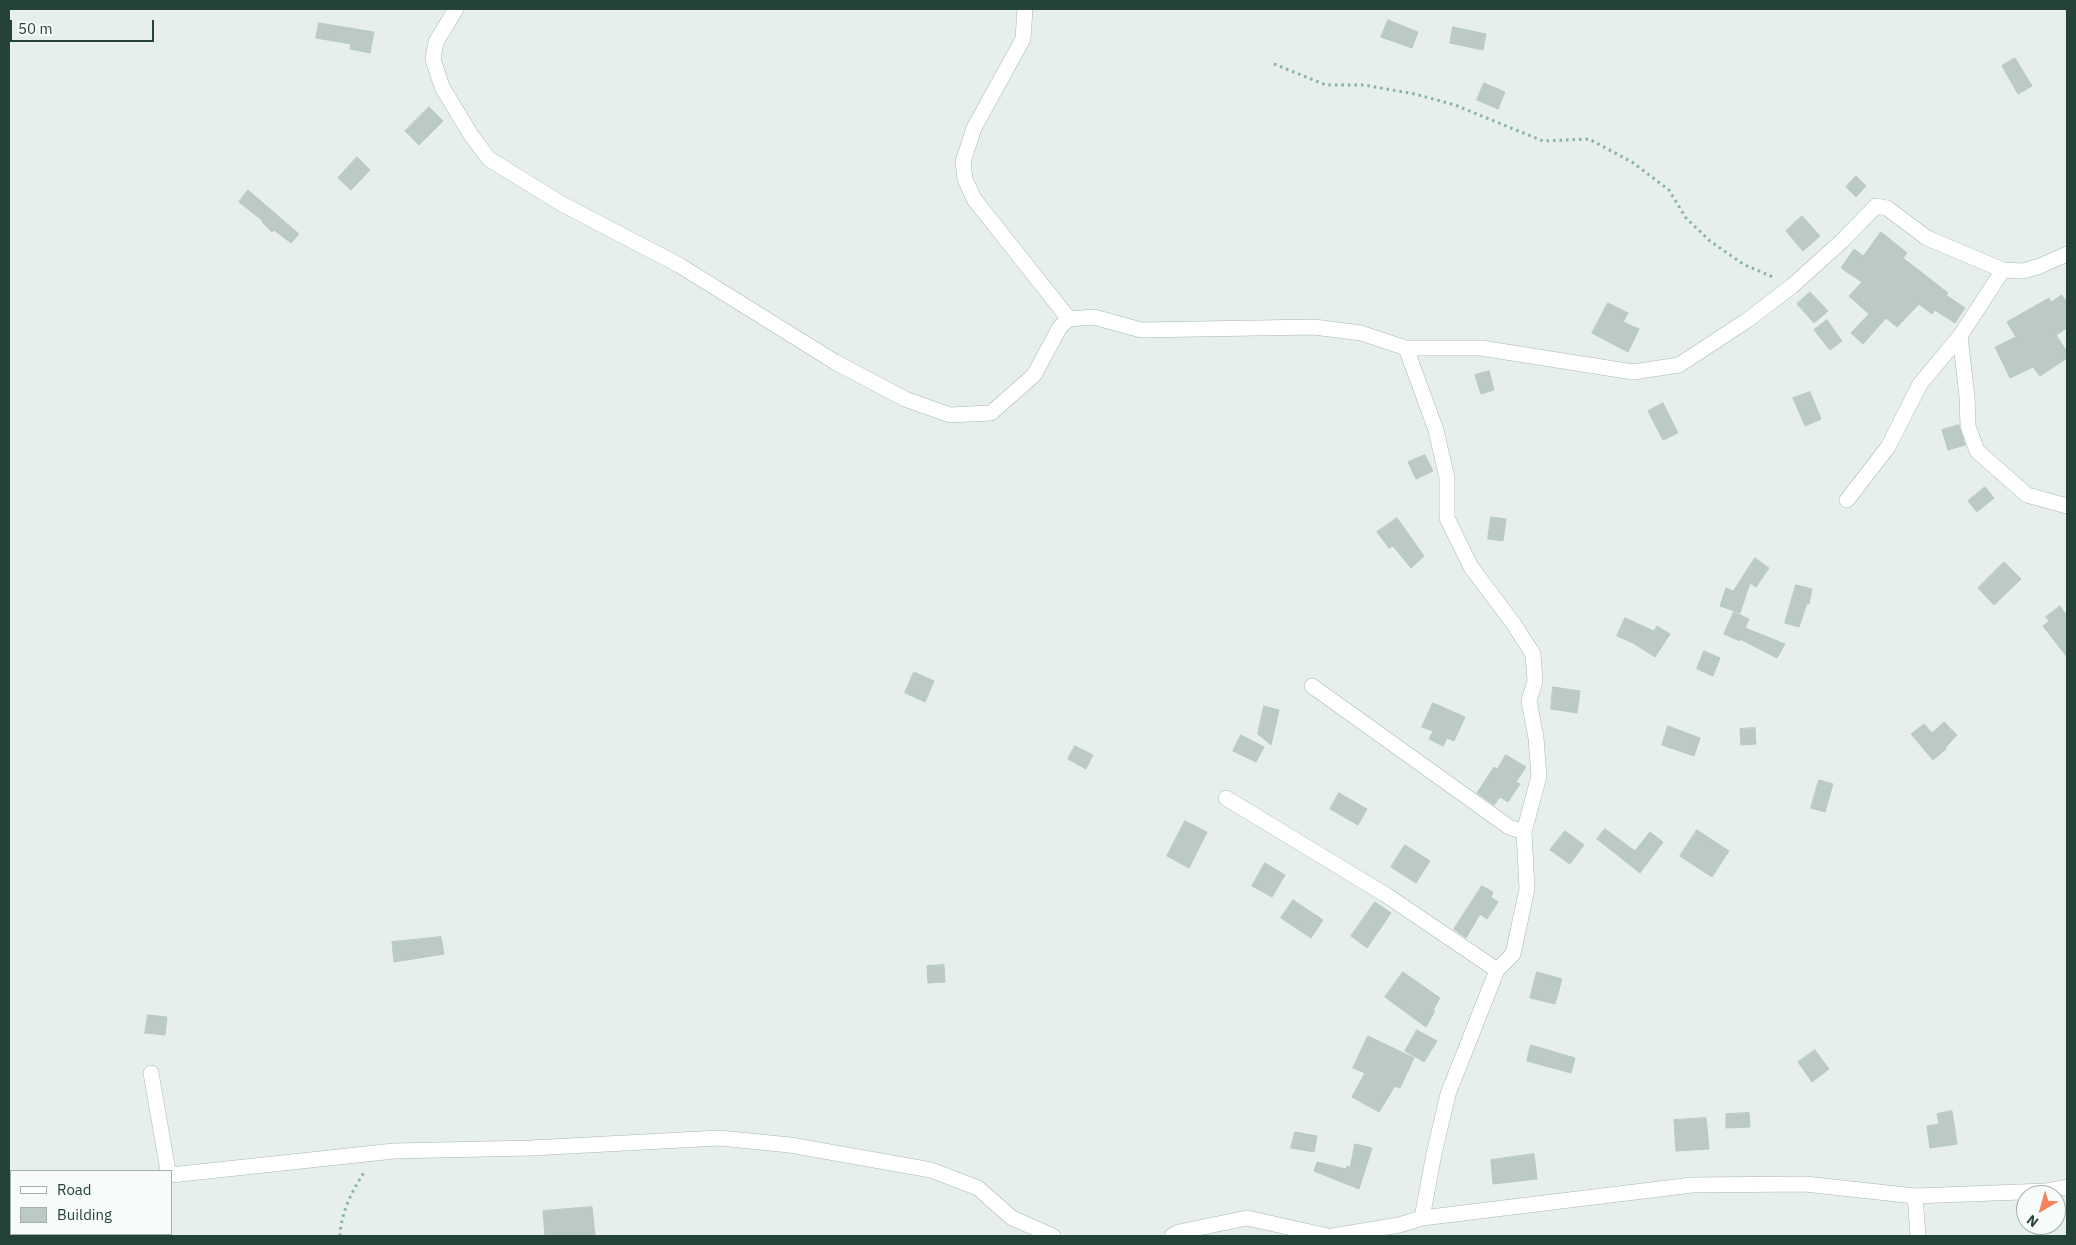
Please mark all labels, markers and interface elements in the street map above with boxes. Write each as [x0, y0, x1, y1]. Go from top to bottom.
scale bar [12, 10, 156, 42]
text: 50 m [18, 19, 53, 38]
legend [10, 1170, 172, 1235]
text: Road [57, 1180, 92, 1199]
north arrow [2016, 1185, 2066, 1235]
text: Building [57, 1205, 112, 1224]
text: N [2023, 1211, 2042, 1231]

